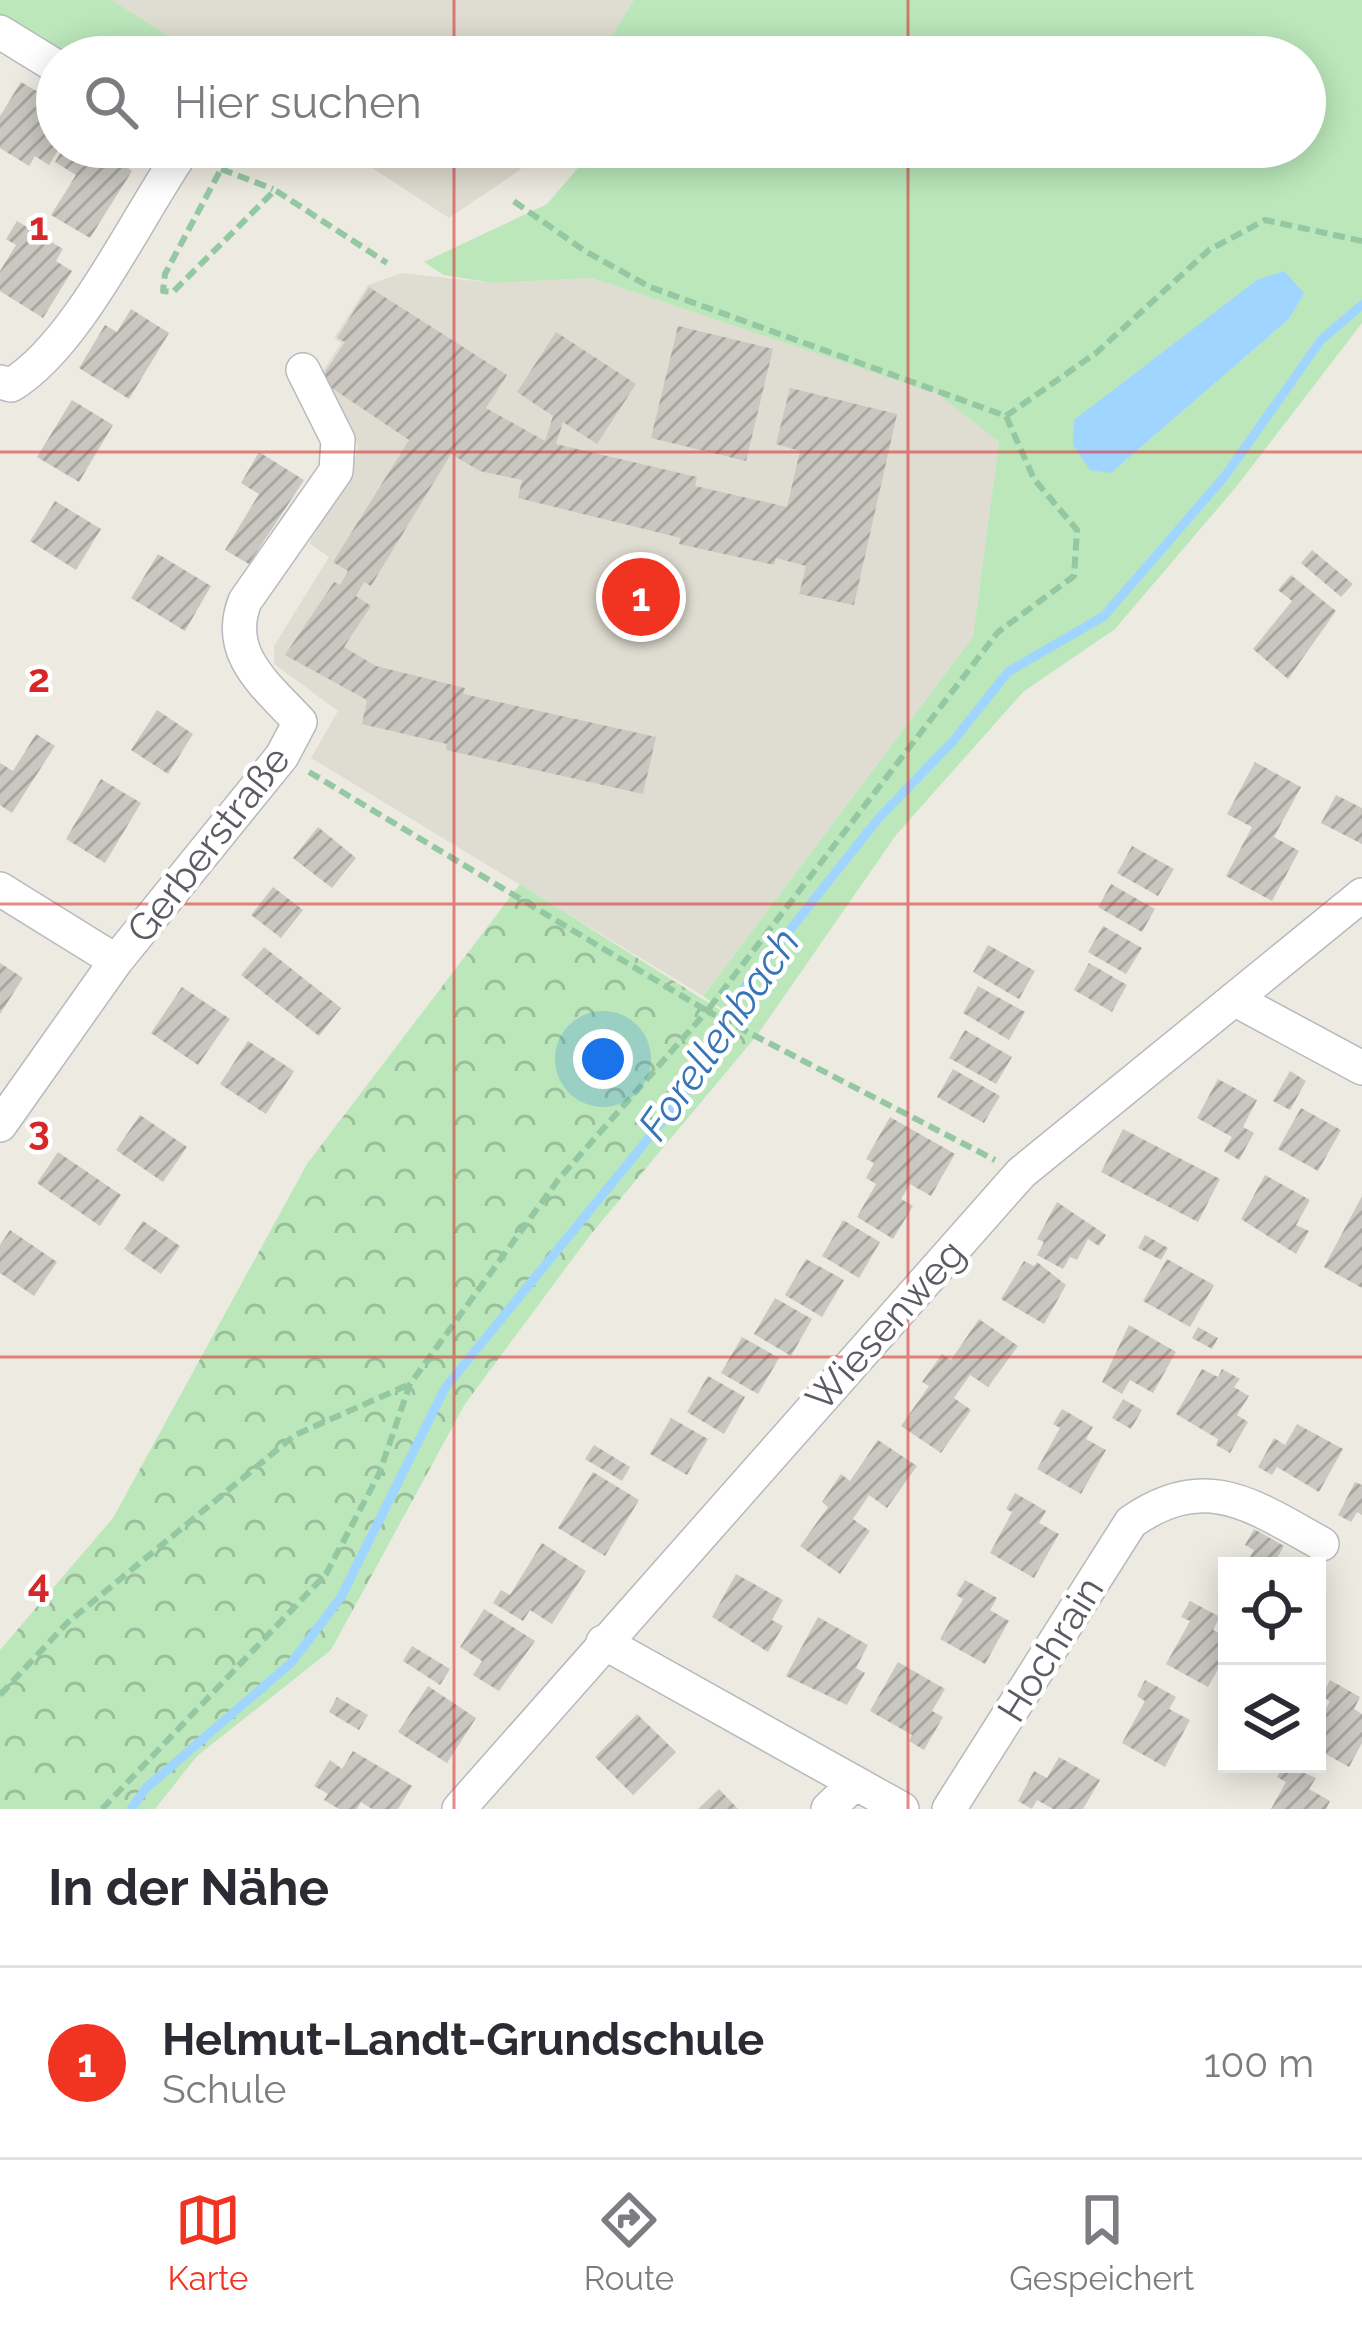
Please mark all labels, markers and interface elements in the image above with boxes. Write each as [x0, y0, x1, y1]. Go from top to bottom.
search box [36, 36, 1326, 168]
icon: search [78, 69, 144, 135]
text: Hier suchen [174, 76, 422, 129]
text: 1 [29, 203, 49, 249]
pin: 1 [602, 552, 680, 642]
text: 2 [28, 655, 50, 701]
street label: Gerberstraße [117, 737, 299, 951]
water label: Forellenbach [628, 919, 810, 1149]
your location [573, 1029, 633, 1089]
text: 3 [28, 1107, 50, 1153]
street label: Wiesenweg [796, 1230, 974, 1420]
map controls [1218, 1557, 1326, 1773]
button: locate [1218, 1557, 1326, 1665]
text: 4 [28, 1560, 50, 1606]
street label: Hochrain [988, 1568, 1112, 1730]
button: layers [1218, 1665, 1326, 1773]
text: In der Nähe [48, 1857, 329, 1917]
text: Helmut-Landt-Grundschule [162, 2013, 764, 2066]
text: 1 [77, 2040, 97, 2086]
text: 100 m [1204, 2040, 1314, 2086]
text: Schule [162, 2066, 287, 2112]
tab: Karte [168, 2187, 249, 2298]
tab: Route [584, 2187, 674, 2298]
tab: Gespeichert [1009, 2187, 1194, 2298]

